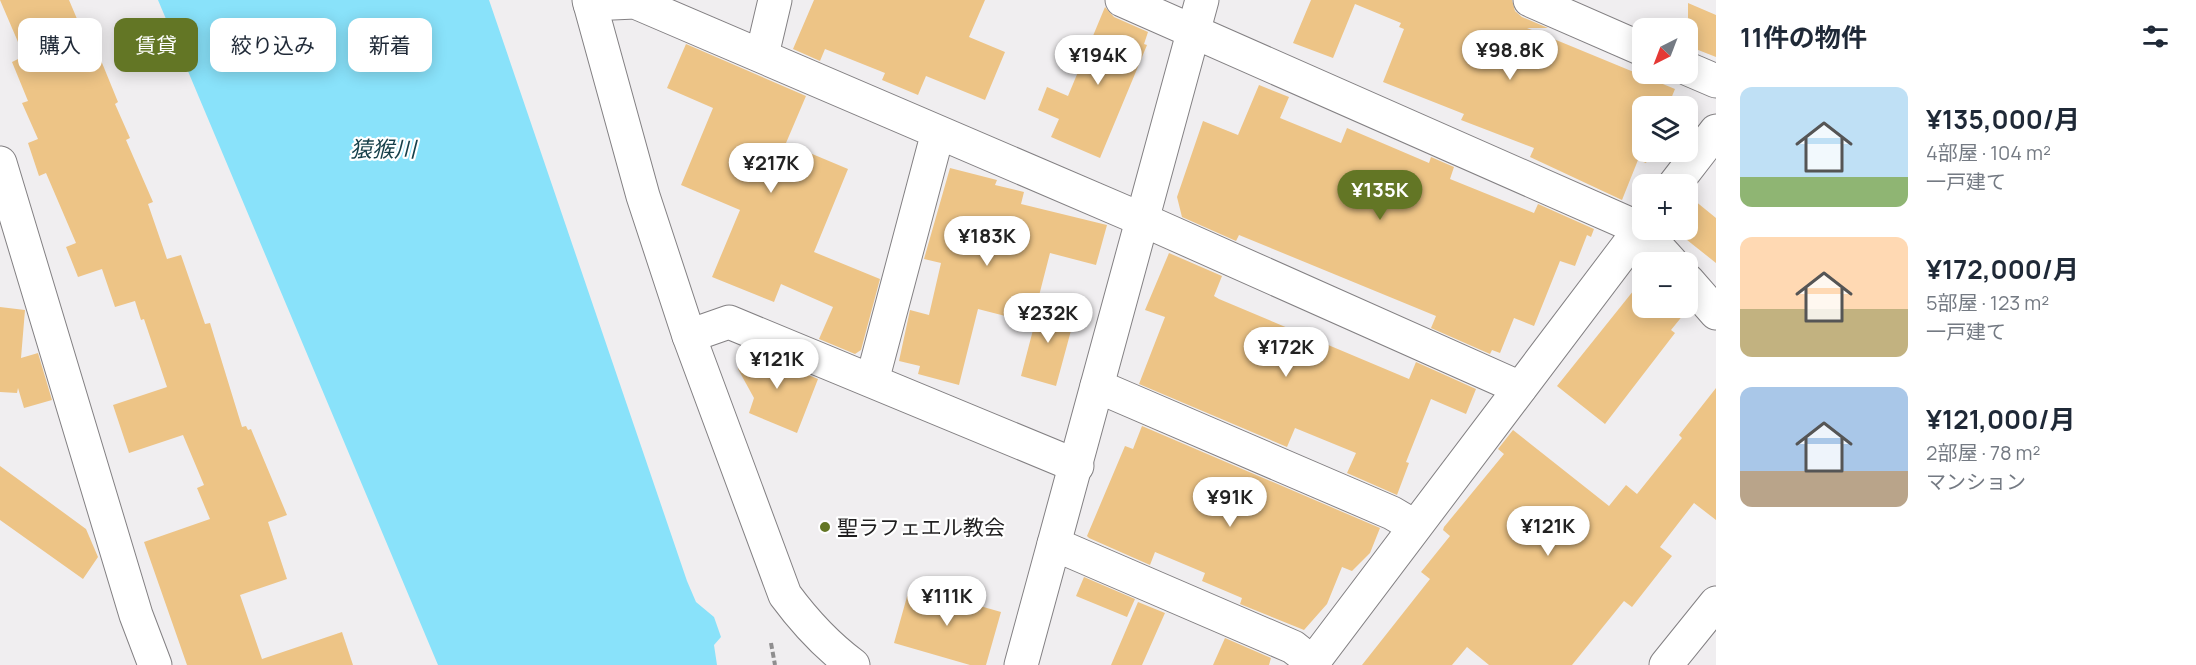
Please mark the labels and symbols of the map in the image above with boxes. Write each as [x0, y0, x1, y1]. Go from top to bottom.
north arrow [1632, 18, 1698, 84]
pin: ¥98.8K [1461, 30, 1559, 81]
pin: ¥194K [1056, 35, 1140, 86]
water label: 猿猴川 [350, 134, 418, 164]
pin: ¥217K [729, 143, 813, 194]
pin: ¥135K [1338, 170, 1422, 221]
pin: ¥183K [945, 216, 1029, 267]
pin: ¥232K [1006, 293, 1090, 344]
pin: ¥172K [1244, 327, 1328, 378]
pin: ¥121K [735, 339, 819, 390]
pin: ¥91K [1194, 477, 1266, 528]
pin: ¥121K [1506, 506, 1590, 557]
place label: 聖ラフェエル教会 [837, 513, 1005, 541]
marker: 聖ラフェエル教会 [818, 520, 832, 534]
pin: ¥111K [905, 576, 989, 627]

